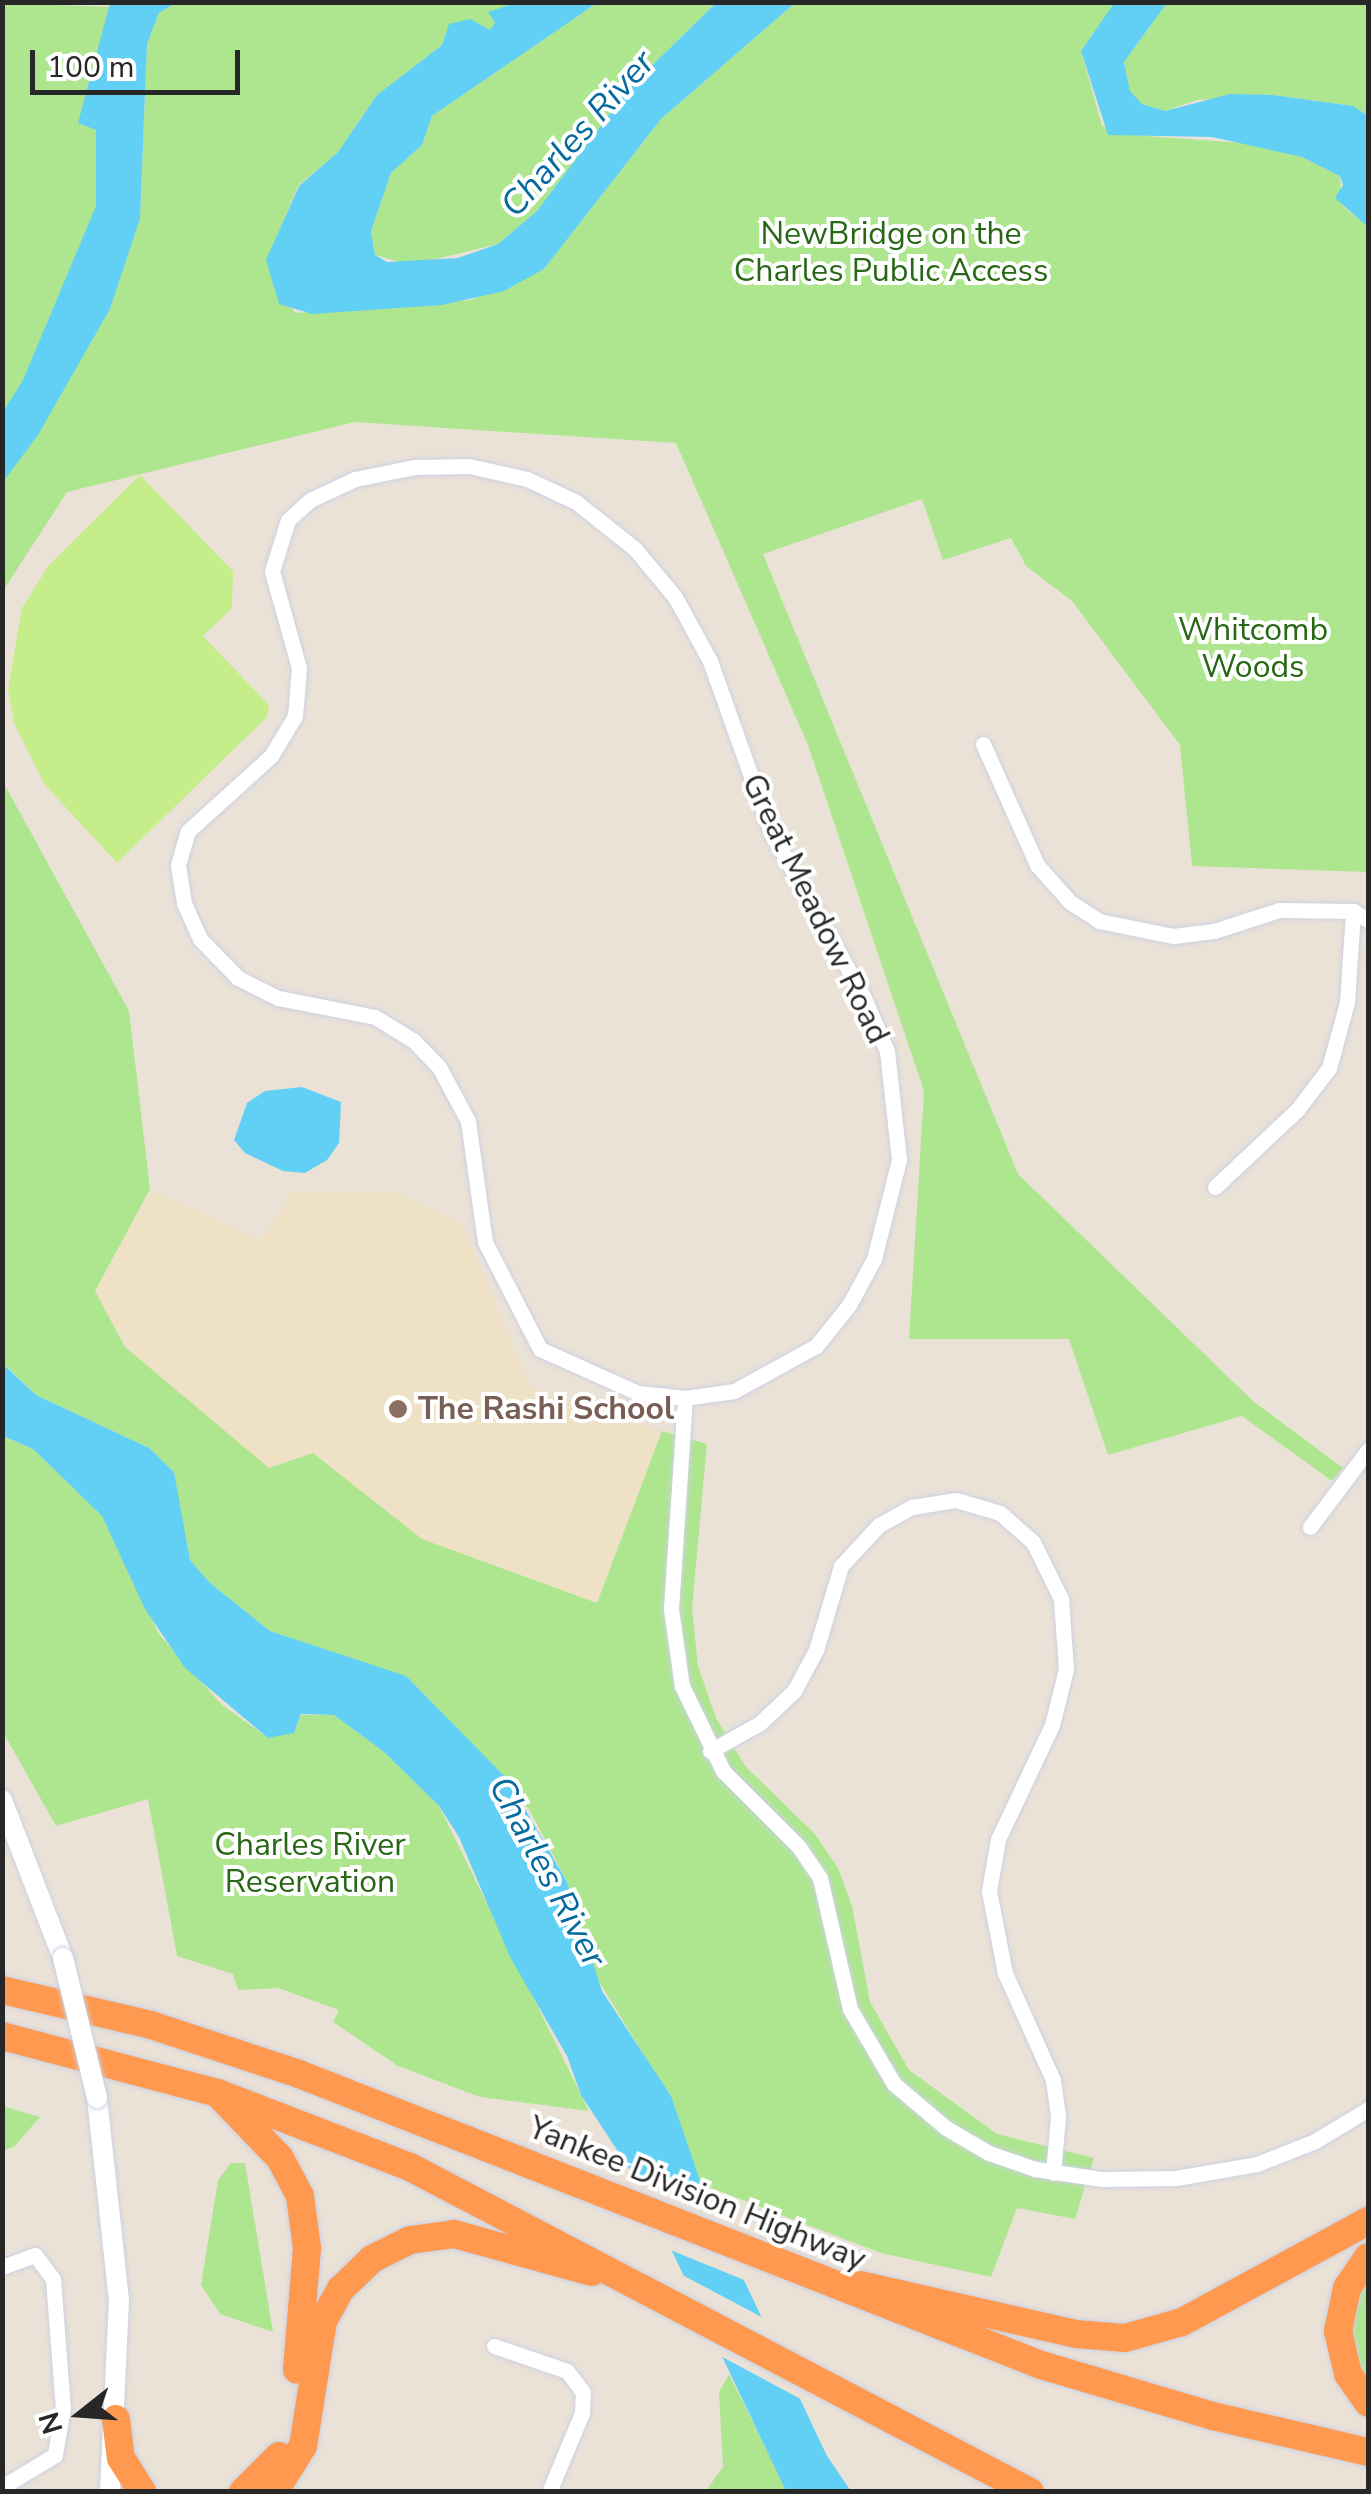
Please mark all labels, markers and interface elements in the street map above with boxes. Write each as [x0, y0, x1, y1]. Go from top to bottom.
scale bar [35, 30, 245, 92]
water label: Charles River [492, 42, 664, 226]
text: 100 m [47, 47, 134, 88]
park label: NewBridge on the Charles Public Access [734, 216, 1048, 291]
park label: Whitcomb Woods [1178, 612, 1328, 687]
street label: Great Meadow Road [733, 768, 897, 1050]
place label: The Rashi School [418, 1390, 674, 1428]
marker: The Rashi School [387, 1398, 409, 1420]
water label: Charles River [479, 1770, 615, 1974]
park label: Charles River Reservation [214, 1827, 406, 1902]
street label: Yankee Division Highway [523, 2109, 871, 2279]
north arrow [30, 2364, 130, 2464]
text: N [30, 2407, 73, 2438]

